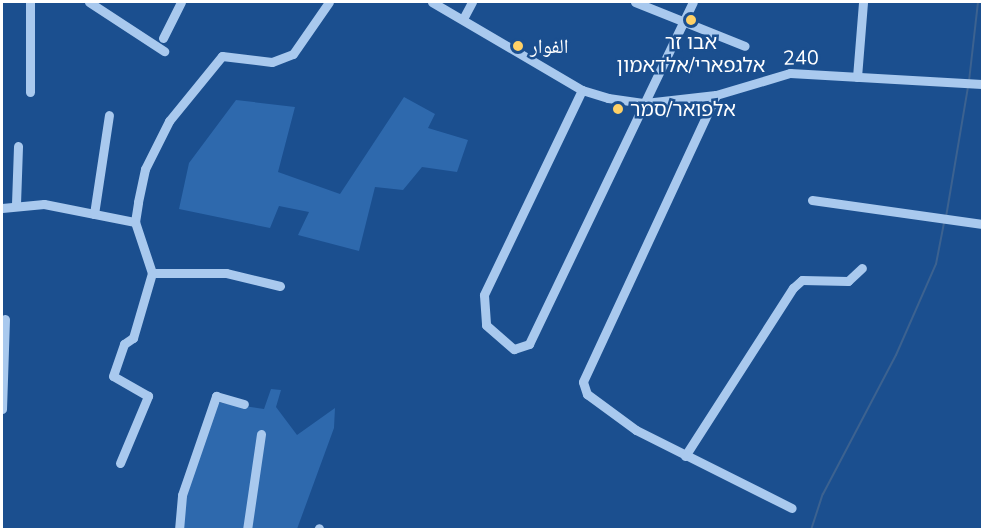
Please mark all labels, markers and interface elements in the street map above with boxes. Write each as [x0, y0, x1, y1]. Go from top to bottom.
marker: אבו זר אלגפארי/אלדאמון [684, 13, 698, 27]
place label: אבו זר אלגפארי/אלדאמון [617, 30, 765, 77]
place label: الفوار [530, 34, 569, 58]
marker: الفوار [511, 39, 525, 53]
street label: 240 [783, 46, 819, 70]
place label: אלפואר/סמר [630, 97, 736, 121]
marker: אלפואר/סמר [611, 102, 625, 116]

